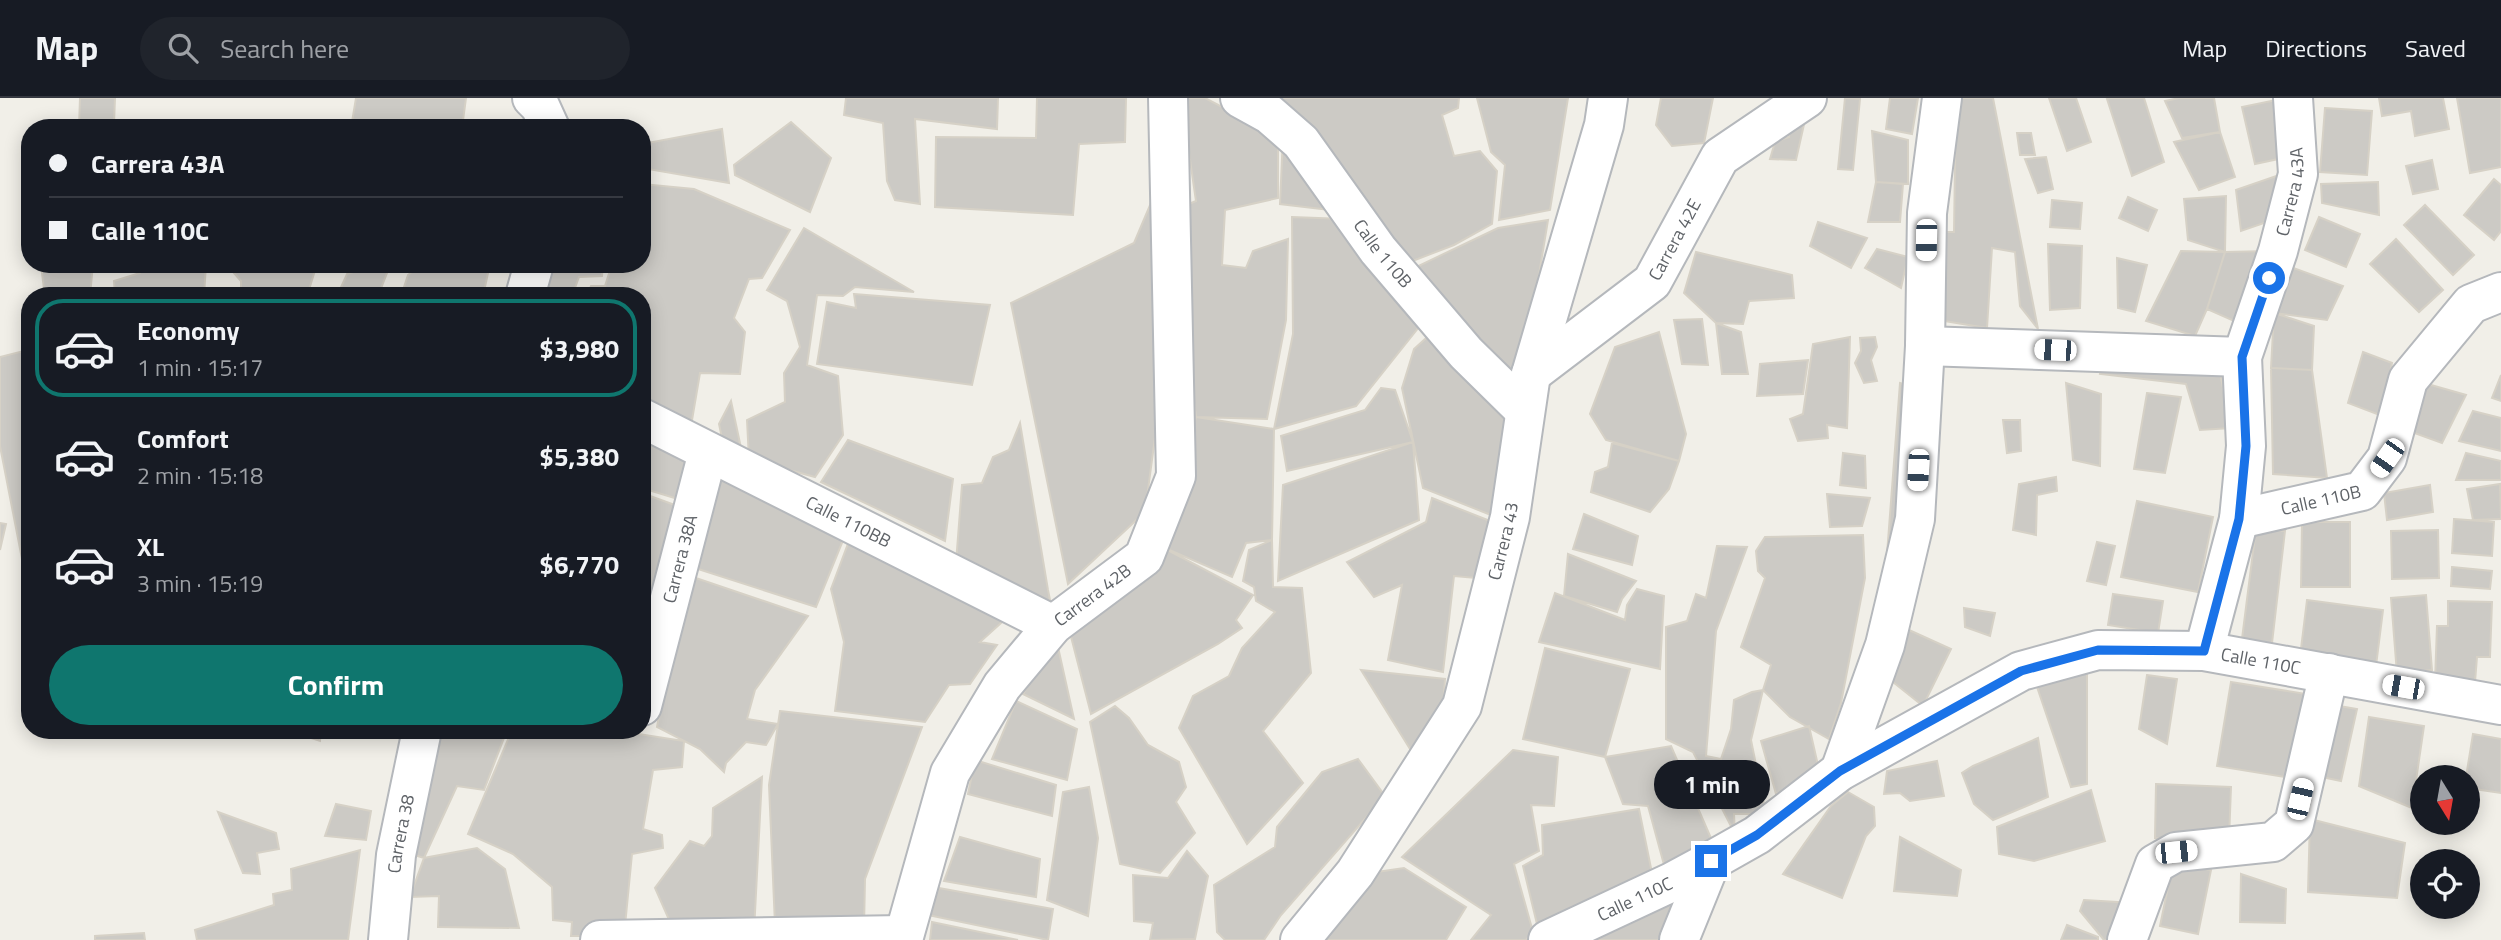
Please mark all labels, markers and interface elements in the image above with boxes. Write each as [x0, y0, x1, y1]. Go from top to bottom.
search box [140, 17, 630, 80]
text: Map [35, 23, 98, 73]
icon: search [164, 29, 202, 67]
text: Search here [220, 29, 349, 68]
text: Map [2182, 30, 2227, 66]
text: Directions [2265, 30, 2367, 66]
text: Saved [2405, 30, 2466, 66]
text: Carrera 43A [91, 144, 224, 183]
street label: Carrera 43A [2268, 146, 2311, 239]
street label: Carrera 42E [1641, 194, 1708, 285]
text: Calle 110C [91, 211, 209, 250]
street label: Calle 110B [1347, 213, 1419, 294]
car [1916, 219, 1937, 261]
route start [2253, 262, 2285, 294]
text: Economy [137, 311, 239, 350]
icon: car [53, 317, 116, 380]
text: $3,980 [539, 329, 619, 368]
car [2034, 339, 2077, 361]
text: 1 min · 15:17 [137, 350, 263, 385]
text: Comfort [137, 419, 229, 458]
icon: car [53, 425, 116, 488]
car [2367, 435, 2408, 481]
text: $5,380 [539, 437, 619, 476]
car [1907, 448, 1930, 492]
text: 2 min · 15:18 [137, 458, 263, 493]
street label: Calle 110B [2278, 478, 2364, 522]
street label: Calle 110BB [801, 489, 896, 554]
street label: Carrera 43 [1480, 500, 1525, 583]
street label: Carrera 38A [655, 511, 704, 606]
text: XL [137, 527, 164, 566]
icon: car [53, 533, 116, 596]
text: $6,770 [539, 545, 619, 584]
street label: Carrera 42B [1048, 557, 1137, 633]
text: 3 min · 15:19 [137, 566, 263, 601]
street label: Calle 110C [2219, 640, 2303, 681]
button: Confirm [49, 645, 623, 725]
car [2381, 673, 2426, 701]
callout: 1 min [1653, 760, 1769, 808]
north arrow [2410, 765, 2480, 835]
map controls [2410, 765, 2480, 919]
text: 1 min [1684, 767, 1740, 802]
car [2286, 776, 2315, 822]
street label: Carrera 38 [380, 792, 421, 874]
car [2155, 839, 2198, 865]
route end [1695, 845, 1727, 877]
button: locate [2410, 849, 2480, 919]
street label: Calle 110C [1593, 870, 1677, 928]

